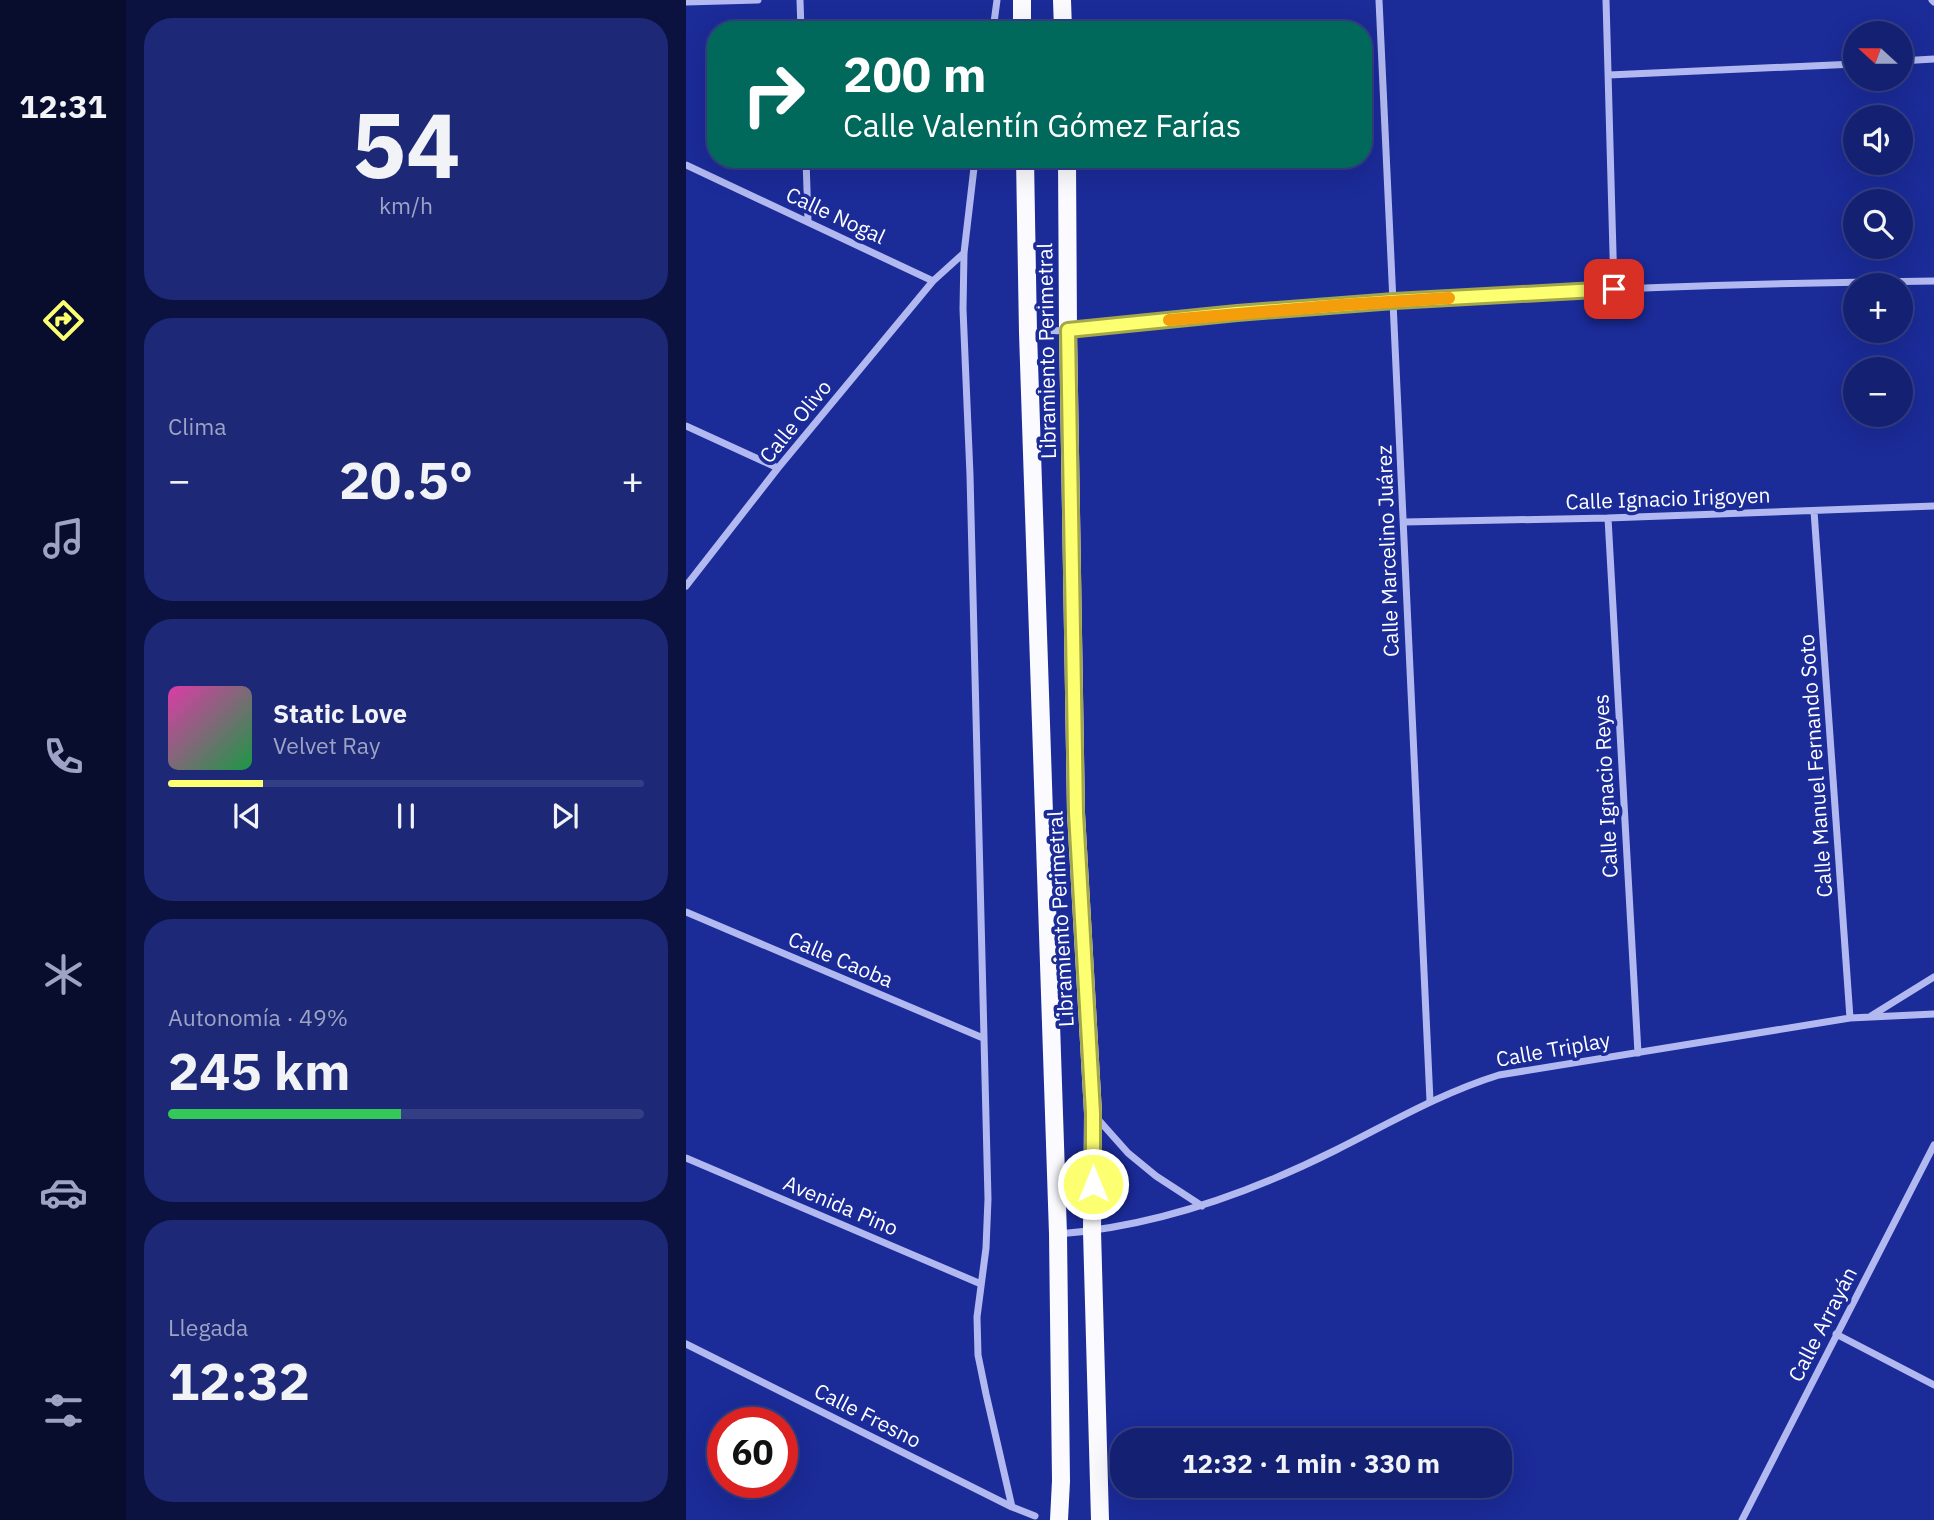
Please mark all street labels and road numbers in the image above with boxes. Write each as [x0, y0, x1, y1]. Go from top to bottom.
street label: Calle Nogal [782, 180, 890, 250]
street label: Libramiento Perimetral [1030, 242, 1062, 459]
street label: Calle Olivo [753, 373, 837, 469]
street label: Calle Marcelino Juárez [1369, 444, 1405, 657]
street label: Calle Ignacio Irigoyen [1565, 480, 1771, 516]
street label: Calle Manuel Fernando Soto [1792, 633, 1838, 899]
street label: Calle Ignacio Reyes [1586, 693, 1624, 879]
street label: Libramiento Perimetral [1040, 810, 1080, 1028]
street label: Calle Caoba [784, 924, 898, 994]
street label: Calle Triplay [1494, 1025, 1613, 1073]
street label: Avenida Pino [779, 1168, 903, 1242]
street label: Calle Arrayán [1781, 1262, 1863, 1386]
street label: Calle Fresno [810, 1376, 926, 1454]

